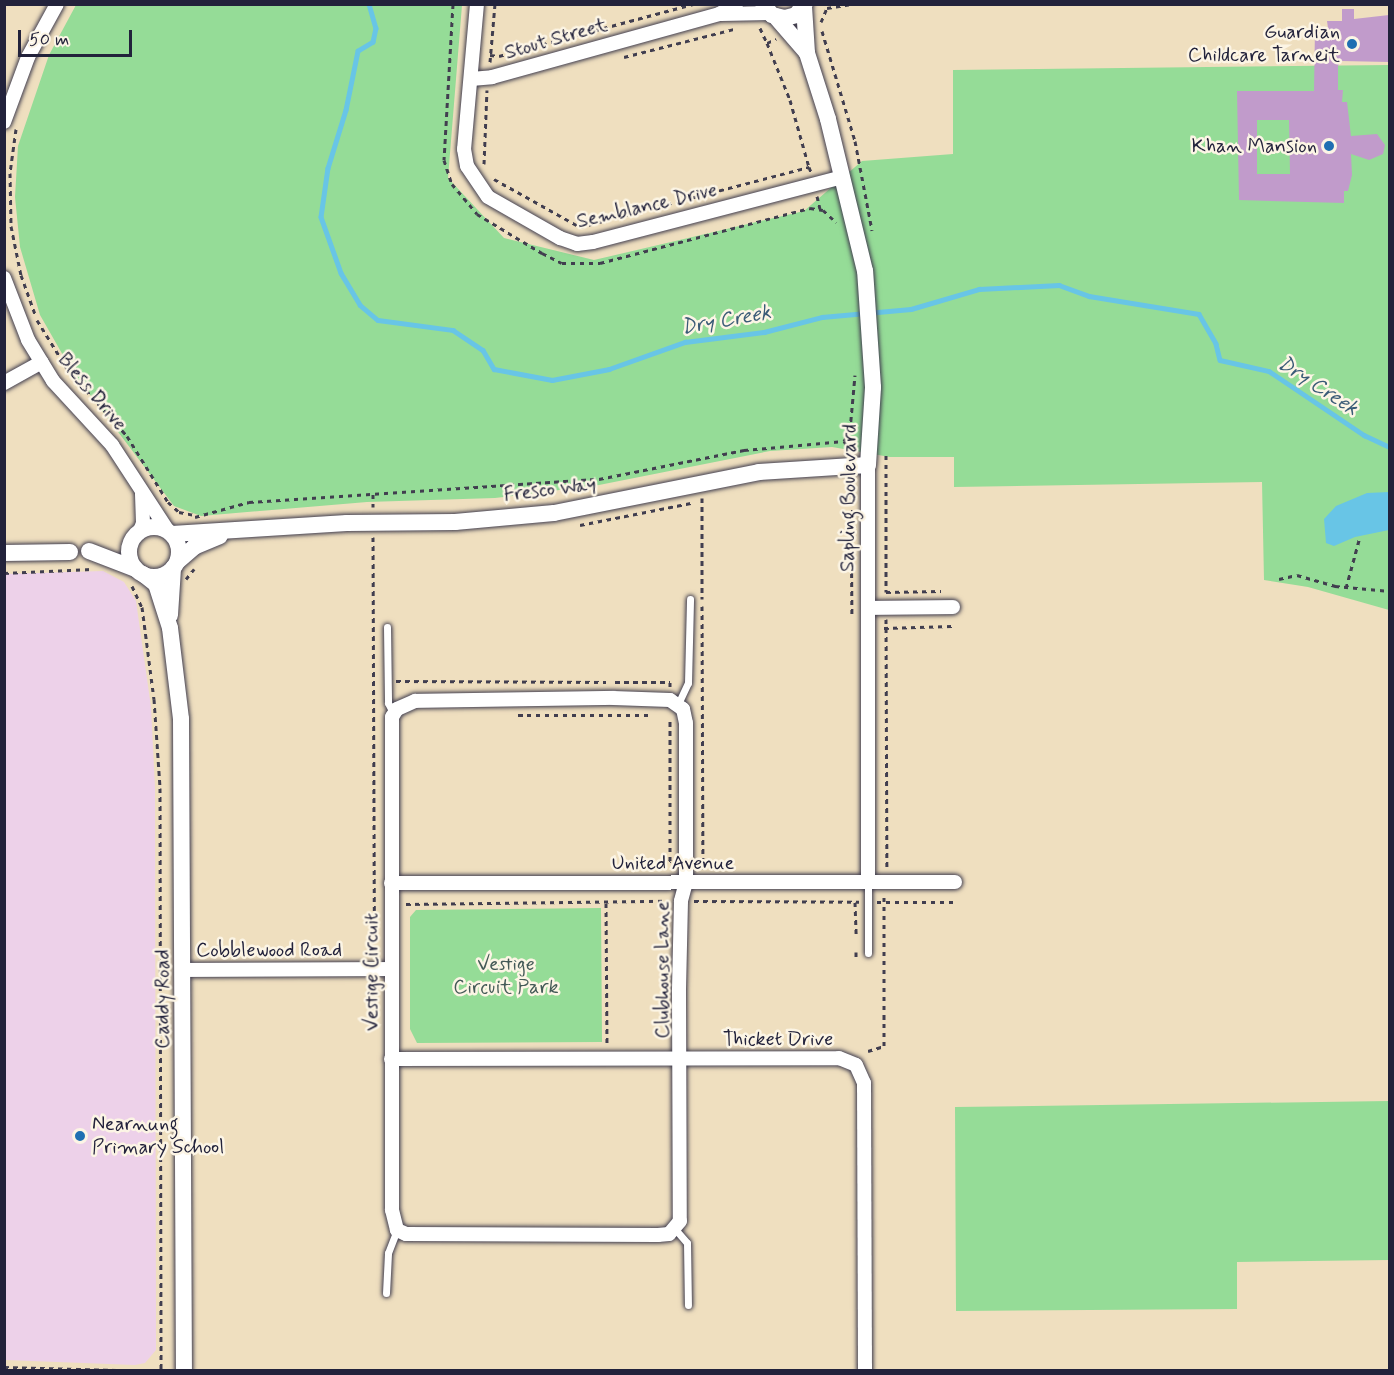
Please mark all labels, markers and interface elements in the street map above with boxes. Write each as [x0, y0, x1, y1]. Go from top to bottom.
street label: Stout Street [502, 13, 610, 65]
scale bar [21, 18, 135, 56]
place label: Guardian Childcare Tarneit [1188, 20, 1340, 67]
text: 50 m [29, 28, 69, 52]
marker: Guardian Childcare Tarneit [1345, 37, 1359, 51]
place label: Khan Mansion [1192, 134, 1317, 158]
marker: Khan Mansion [1322, 139, 1336, 153]
street label: Semblance Drive [574, 178, 720, 234]
water label: Dry Creek [679, 300, 773, 340]
street label: Bless Drive [53, 348, 131, 436]
water label: Dry Creek [1273, 351, 1363, 421]
street label: Sapling Boulevard [836, 425, 862, 571]
street label: Fresco Way [501, 472, 599, 508]
street label: United Avenue [612, 851, 734, 875]
street label: Clubhouse Lane [651, 904, 675, 1036]
street label: Vestige Circuit [360, 911, 384, 1033]
street label: Cobblewood Road [197, 938, 341, 962]
street label: Caddy Road [151, 949, 175, 1049]
park label: Vestige Circuit Park [454, 952, 558, 999]
street label: Thicket Drive [724, 1027, 832, 1051]
place label: Nearnung Primary School [92, 1112, 224, 1159]
marker: Nearnung Primary School [73, 1129, 87, 1143]

